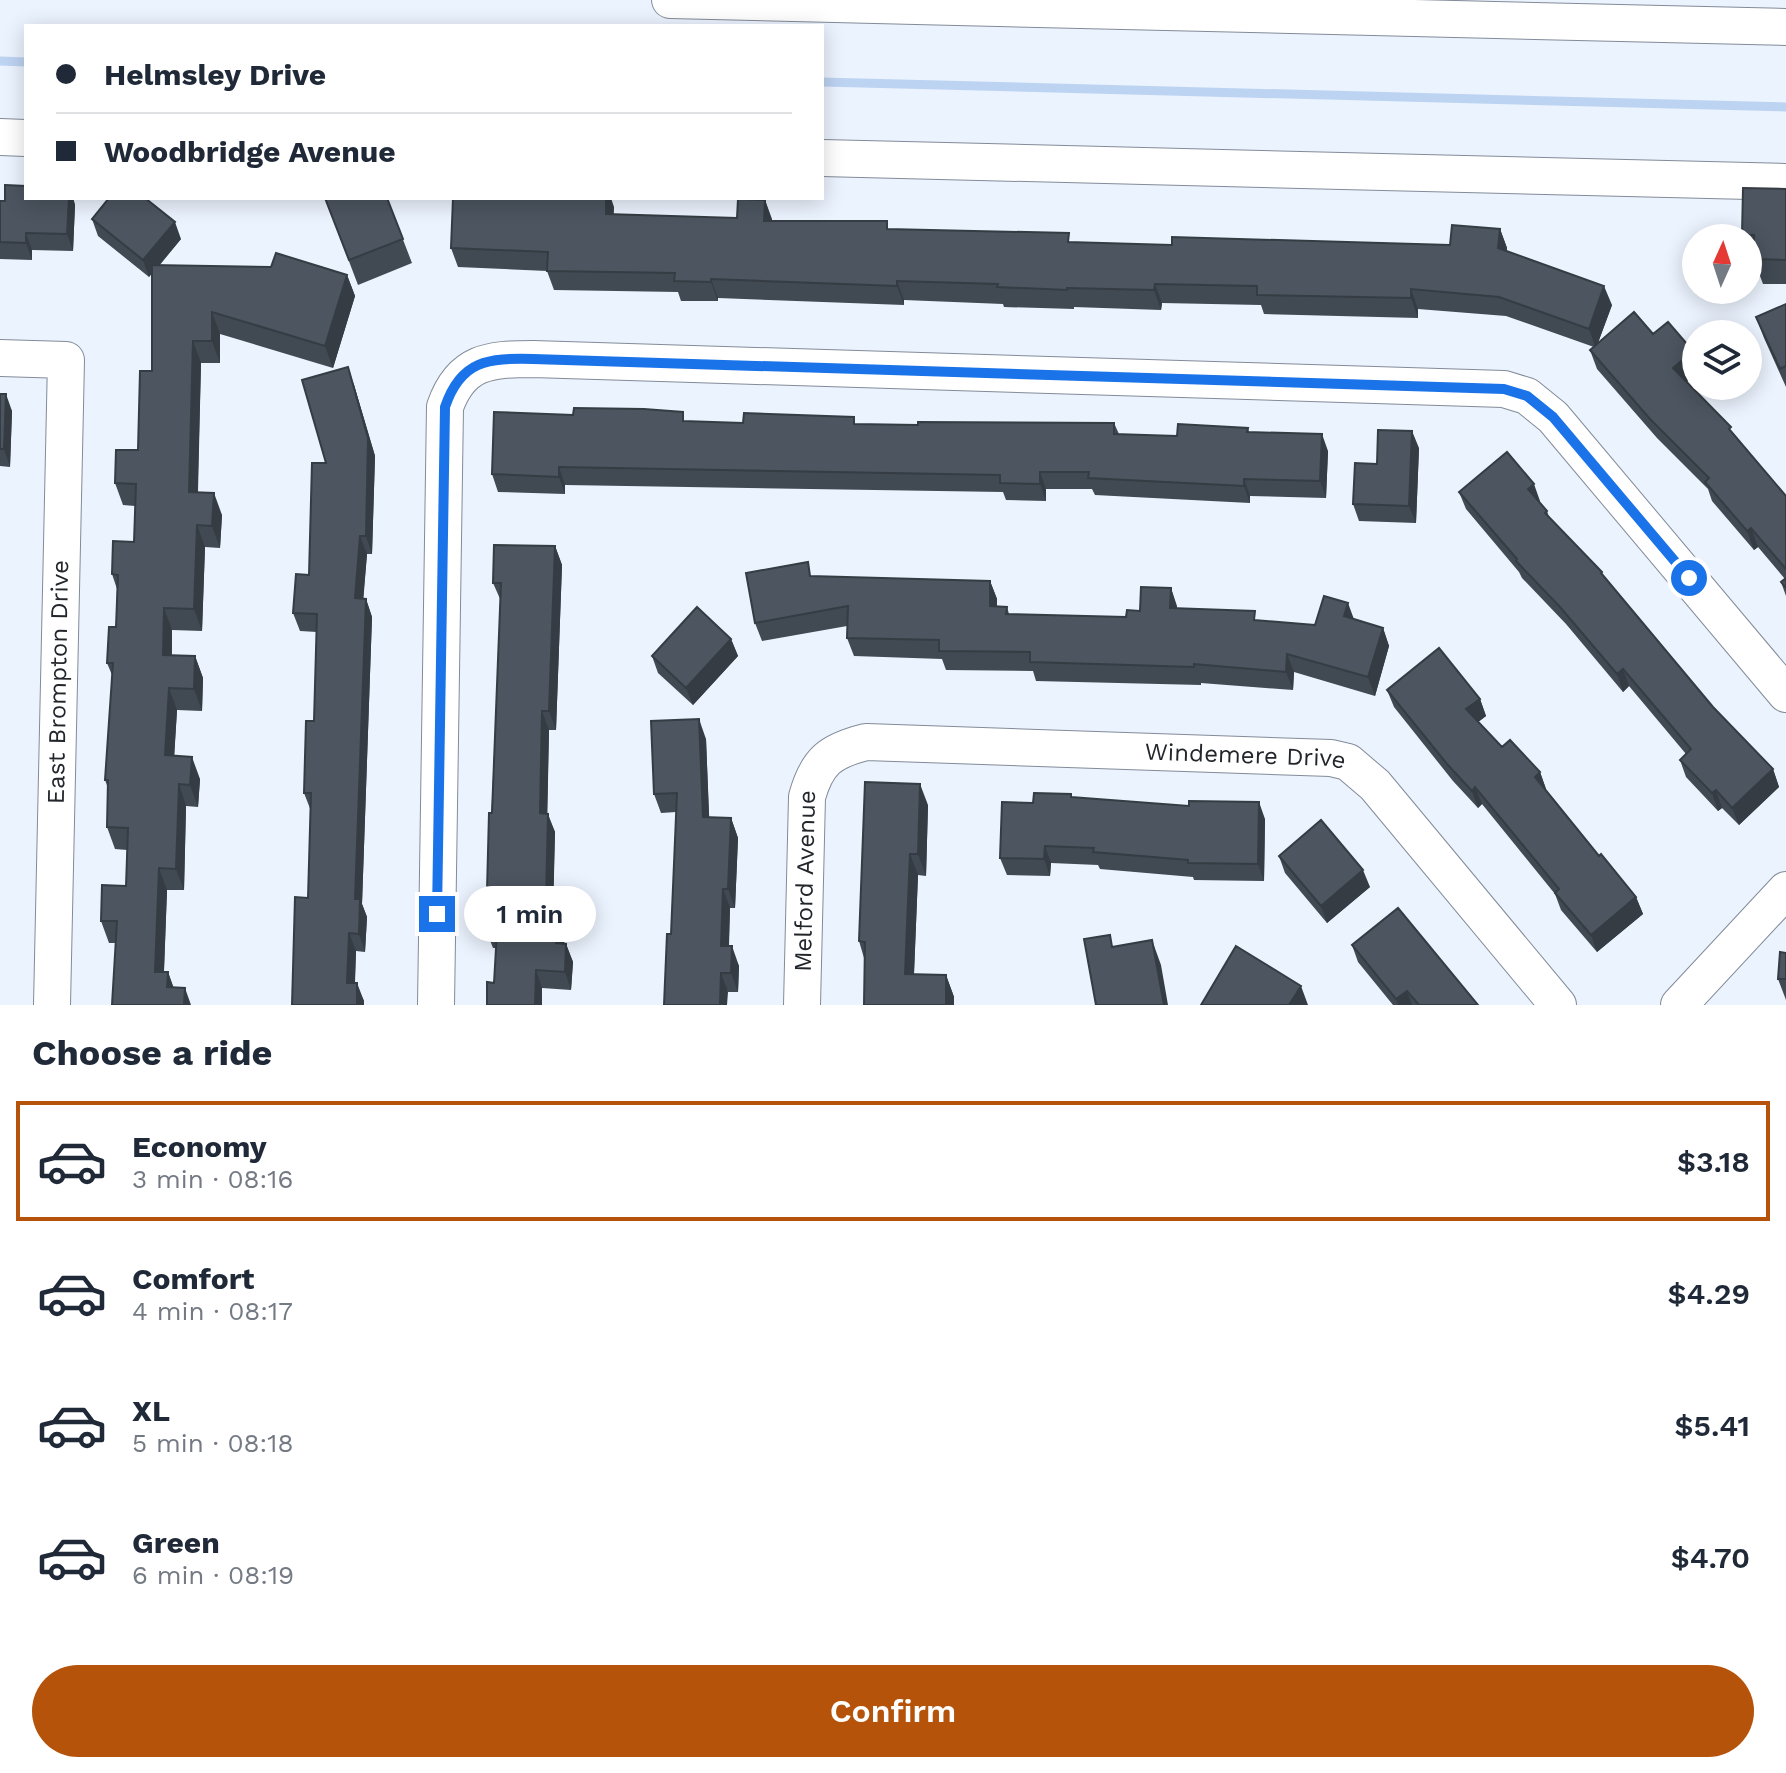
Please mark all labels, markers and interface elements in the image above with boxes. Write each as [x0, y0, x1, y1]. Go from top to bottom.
text: Helmsley Drive [104, 57, 326, 92]
text: Woodbridge Avenue [104, 134, 396, 169]
north arrow [1682, 224, 1762, 304]
map controls [1682, 224, 1762, 400]
button: layers [1682, 320, 1762, 400]
street label: East Brompton Drive [42, 560, 74, 804]
route start [1671, 560, 1707, 596]
street label: Windemere Drive [1144, 738, 1349, 775]
street label: Melford Avenue [789, 790, 821, 972]
callout: 1 min [465, 886, 597, 942]
route end [419, 896, 455, 932]
text: 1 min [497, 899, 563, 929]
text: Choose a ride [32, 1032, 272, 1074]
icon: car [36, 1125, 108, 1197]
text: Economy [132, 1129, 267, 1164]
text: $3.18 [1677, 1144, 1750, 1179]
text: 3 min · 08:16 [132, 1164, 293, 1194]
icon: car [36, 1257, 108, 1329]
text: Comfort [132, 1261, 254, 1296]
text: $4.29 [1668, 1276, 1750, 1311]
text: 4 min · 08:17 [132, 1296, 293, 1326]
icon: car [36, 1389, 108, 1461]
text: XL [132, 1393, 170, 1428]
text: $5.41 [1674, 1408, 1750, 1443]
text: 5 min · 08:18 [132, 1428, 293, 1458]
icon: car [36, 1521, 108, 1593]
text: Green [132, 1525, 220, 1560]
text: $4.70 [1671, 1540, 1750, 1575]
text: 6 min · 08:19 [132, 1560, 294, 1590]
button: Confirm [32, 1665, 1754, 1757]

